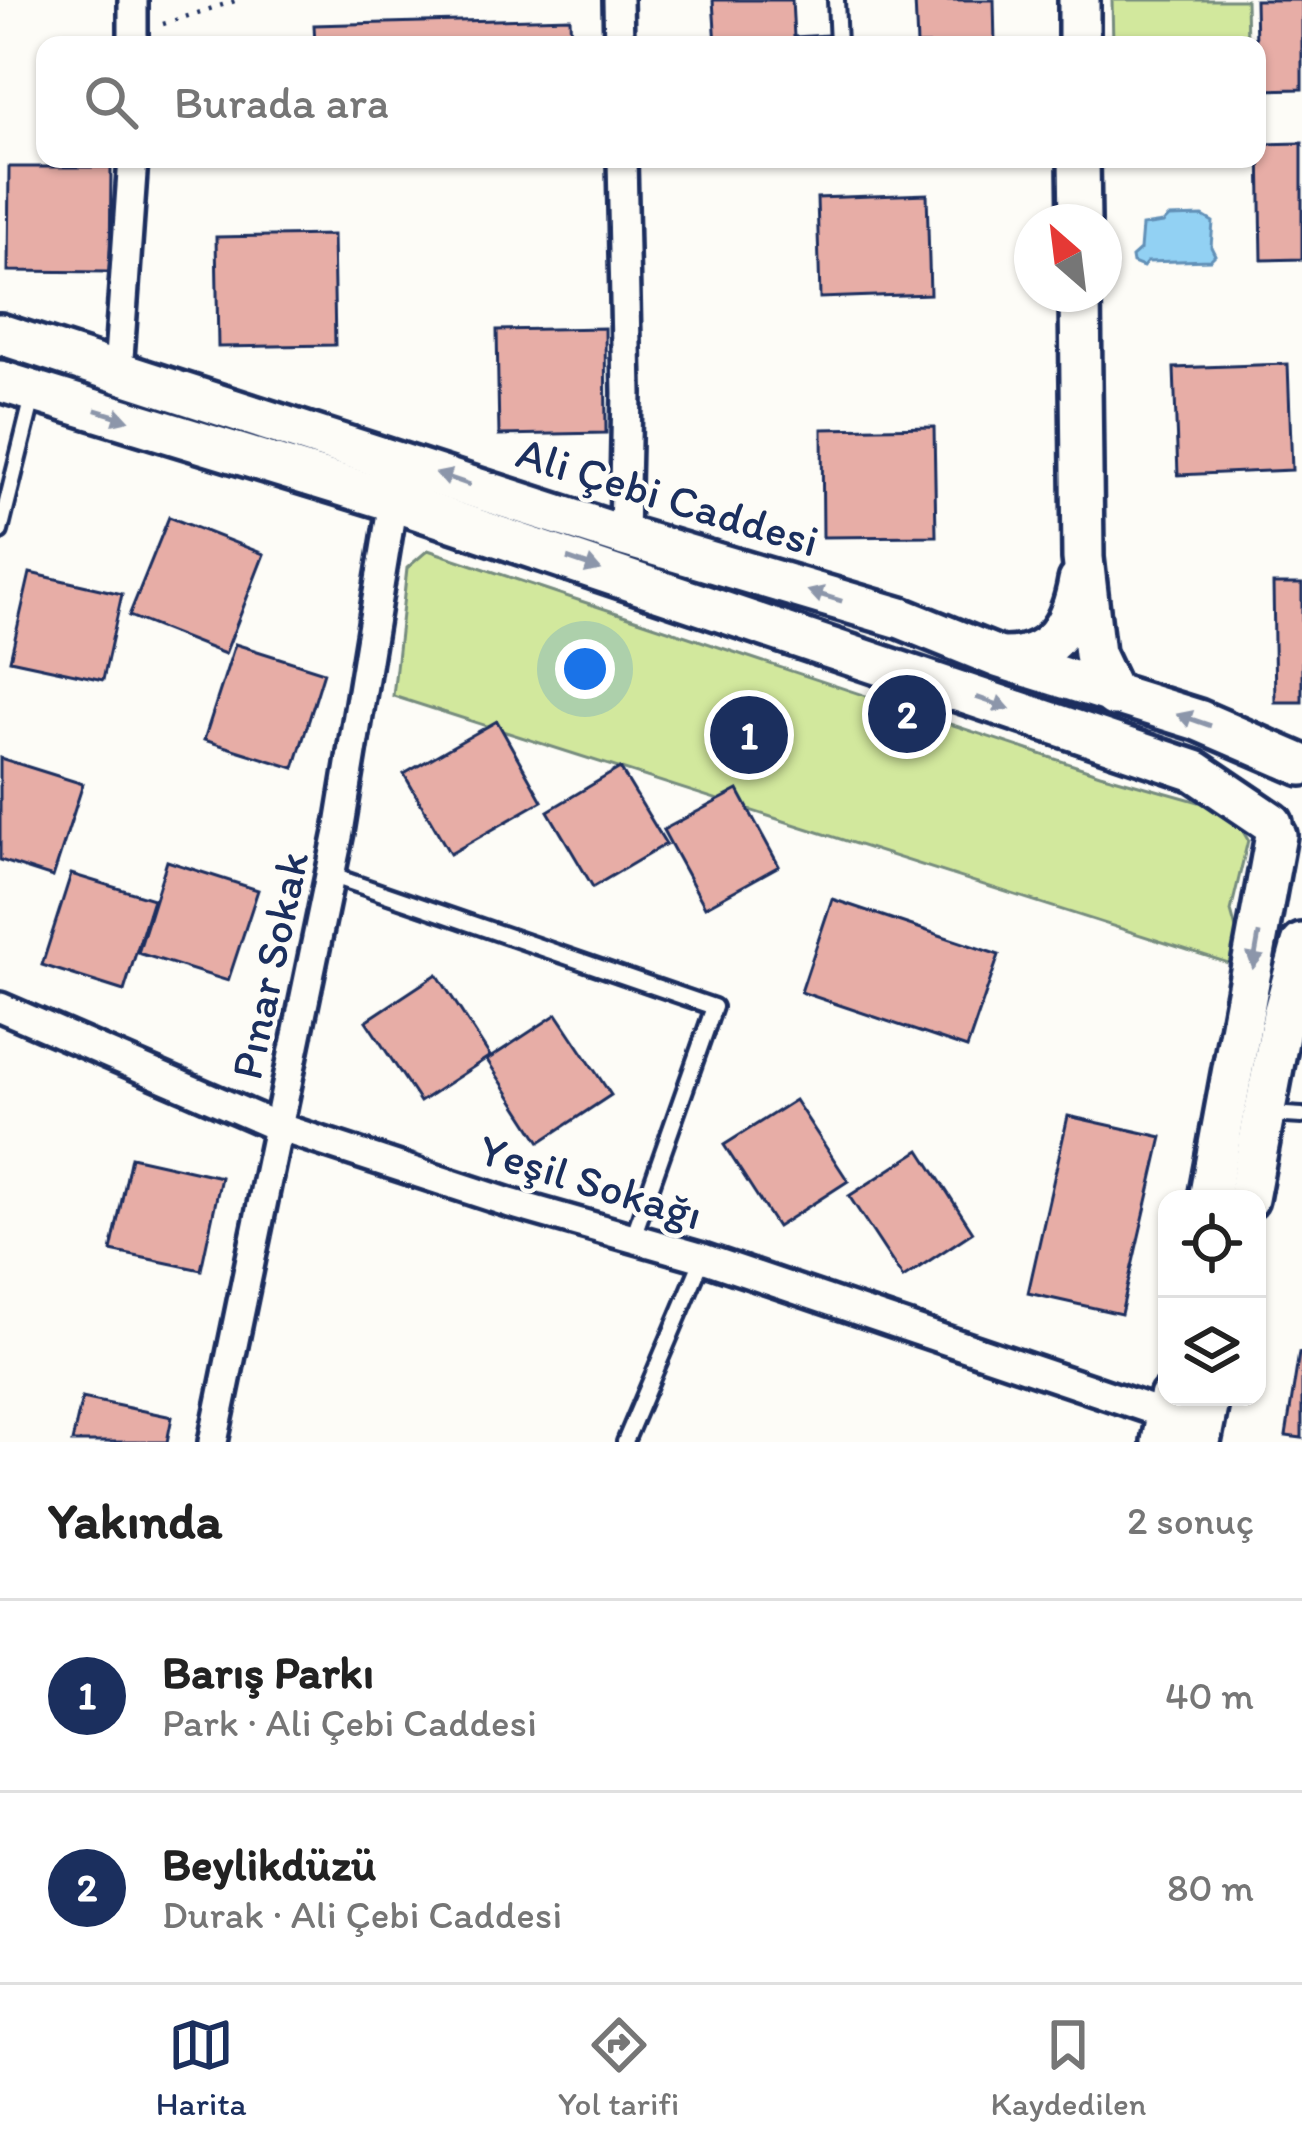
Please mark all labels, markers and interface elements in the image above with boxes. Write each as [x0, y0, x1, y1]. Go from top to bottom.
search box [36, 36, 1266, 168]
icon: search [78, 69, 144, 135]
text: Burada ara [174, 75, 389, 129]
north arrow [1014, 204, 1122, 312]
one-way arrow [94, 407, 131, 426]
street label: Ali Çebi Caddesi [510, 424, 826, 568]
one-way arrow [434, 468, 470, 487]
one-way arrow [566, 556, 602, 574]
one-way arrow [806, 586, 842, 604]
your location [555, 639, 615, 699]
pin: 2 [868, 669, 946, 759]
pin: 1 [710, 690, 788, 780]
one-way arrow [975, 694, 1012, 713]
one-way arrow [1176, 710, 1212, 728]
street label: Pınar Sokak [219, 846, 319, 1084]
one-way arrow [1246, 932, 1264, 970]
street label: Yeşil Sokağı [473, 1121, 709, 1241]
map controls [1158, 1190, 1266, 1406]
button: locate [1158, 1190, 1266, 1298]
button: layers [1158, 1298, 1266, 1406]
text: Yakında [48, 1490, 222, 1551]
text: 2 sonuç [1127, 1497, 1254, 1544]
text: Barış Parkı [162, 1645, 374, 1699]
text: 1 [78, 1672, 96, 1719]
text: 40 m [1165, 1672, 1254, 1719]
text: Park · Ali Çebi Caddesi [162, 1699, 537, 1746]
text: Beylikdüzü [162, 1837, 376, 1891]
text: 2 [77, 1864, 97, 1911]
text: 80 m [1167, 1864, 1254, 1911]
text: Durak · Ali Çebi Caddesi [162, 1891, 562, 1938]
tab: Harita [156, 2012, 247, 2123]
tab: Yol tarifi [558, 2012, 679, 2123]
tab: Kaydedilen [991, 2012, 1146, 2123]

